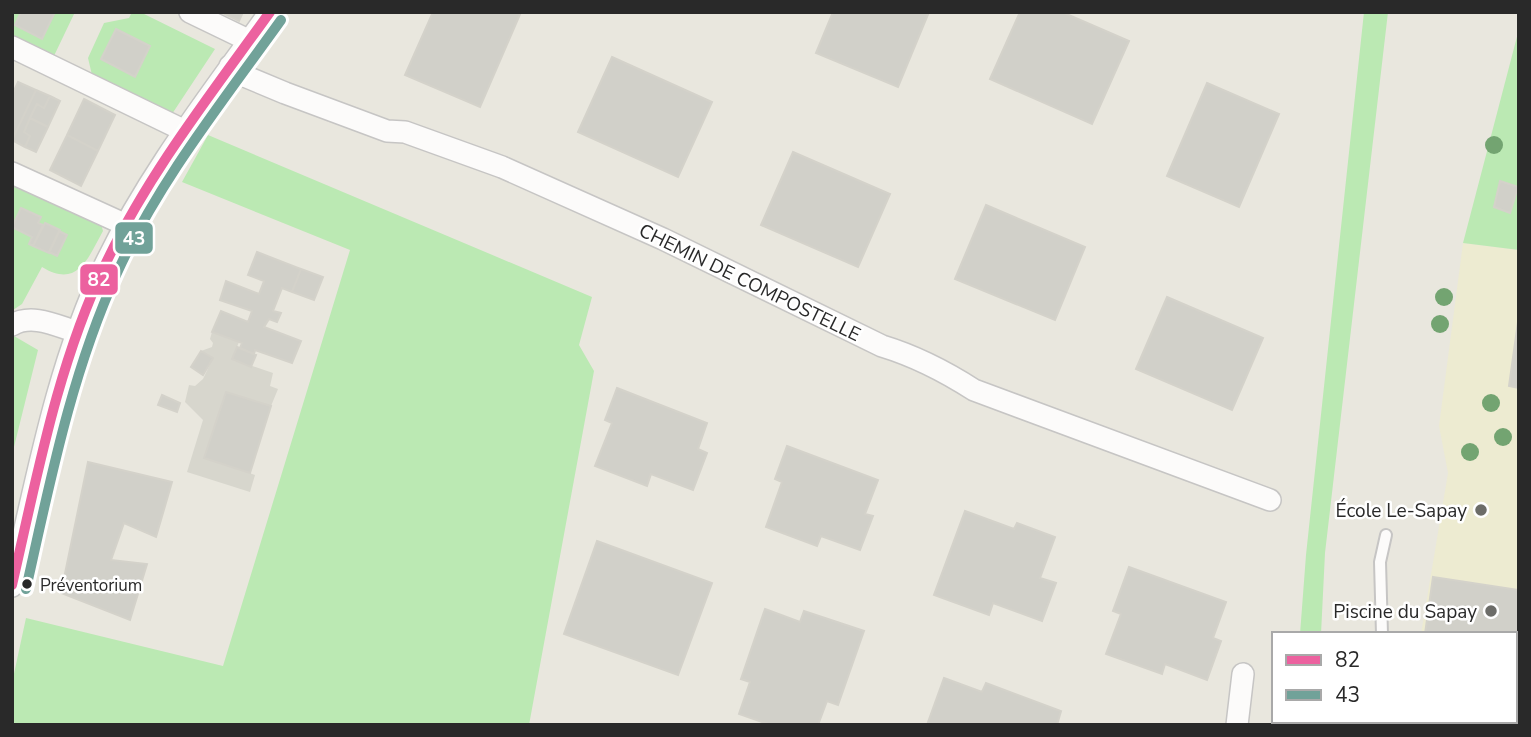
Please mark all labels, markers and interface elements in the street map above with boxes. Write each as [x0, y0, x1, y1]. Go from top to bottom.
street label: CHEMIN DE COMPOSTELLE [634, 218, 865, 348]
line badge: 43 [114, 221, 154, 255]
text: 43 [123, 226, 145, 252]
line badge: 82 [79, 263, 119, 296]
text: 82 [88, 267, 110, 293]
place label: École Le-Sapay [1336, 498, 1467, 524]
marker: École Le-Sapay [1473, 502, 1489, 518]
place label: Préventorium [40, 574, 142, 597]
marker: Préventorium [20, 577, 34, 591]
place label: Piscine du Sapay [1333, 599, 1477, 625]
marker: Piscine du Sapay [1483, 603, 1499, 619]
legend [1272, 632, 1517, 723]
text: 82 [1335, 646, 1360, 674]
text: 43 [1335, 681, 1360, 709]

